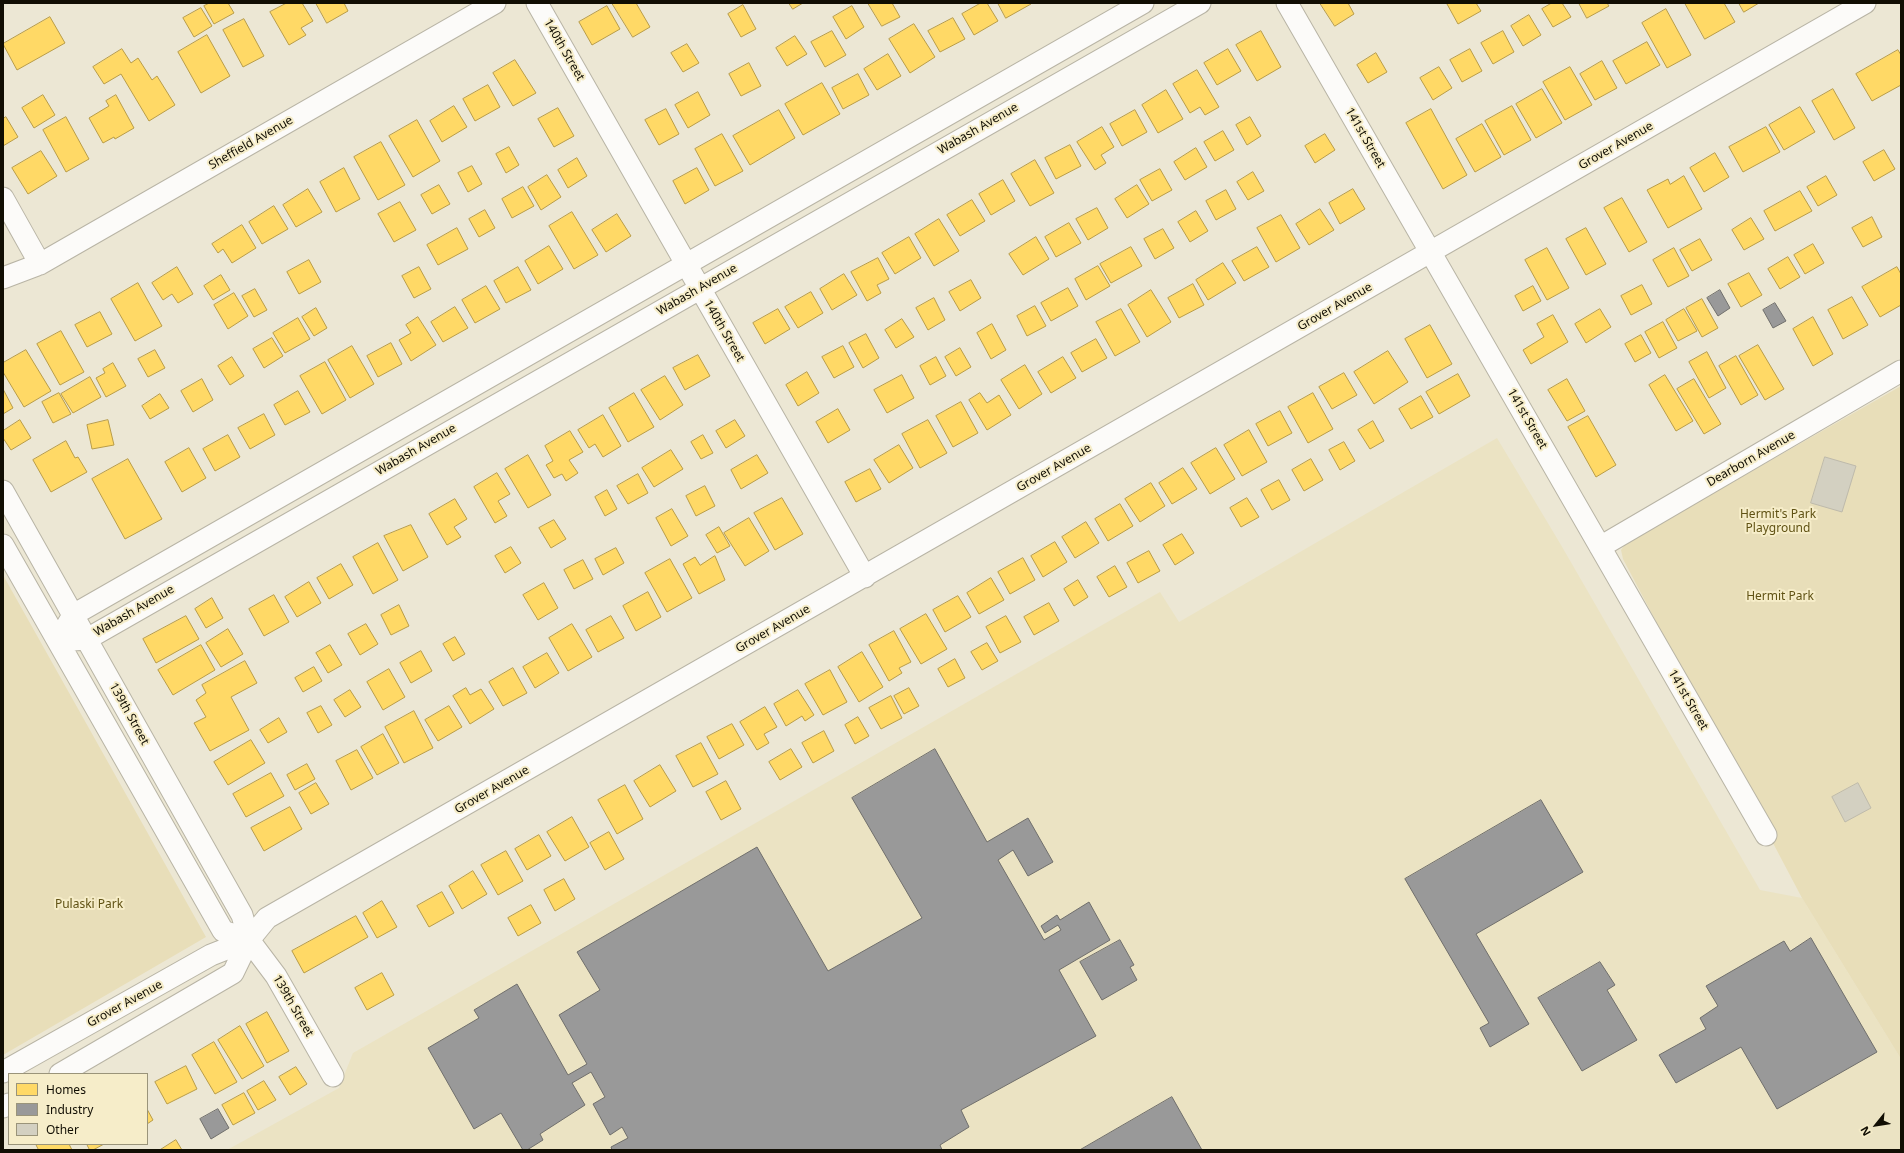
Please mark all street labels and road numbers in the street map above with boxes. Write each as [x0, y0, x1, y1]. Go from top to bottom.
street label: 140th Street [541, 17, 587, 83]
street label: Wabash Avenue [935, 100, 1021, 158]
street label: 141st Street [1342, 105, 1388, 171]
street label: Sheffield Avenue [206, 113, 296, 173]
street label: Grover Avenue [1576, 119, 1656, 173]
street label: Wabash Avenue [654, 261, 740, 319]
street label: Grover Avenue [1295, 280, 1375, 334]
street label: 140th Street [701, 298, 747, 364]
street label: 141st Street [1504, 386, 1550, 452]
street label: Wabash Avenue [373, 421, 459, 479]
street label: Dearborn Avenue [1704, 428, 1798, 490]
street label: Grover Avenue [1014, 441, 1094, 495]
street label: Wabash Avenue [91, 582, 177, 640]
street label: Grover Avenue [733, 602, 813, 656]
street label: 141st Street [1665, 667, 1711, 733]
street label: 139th Street [106, 680, 152, 748]
street label: Grover Avenue [452, 763, 532, 817]
street label: 139th Street [270, 973, 316, 1039]
street label: Grover Avenue [85, 977, 165, 1031]

